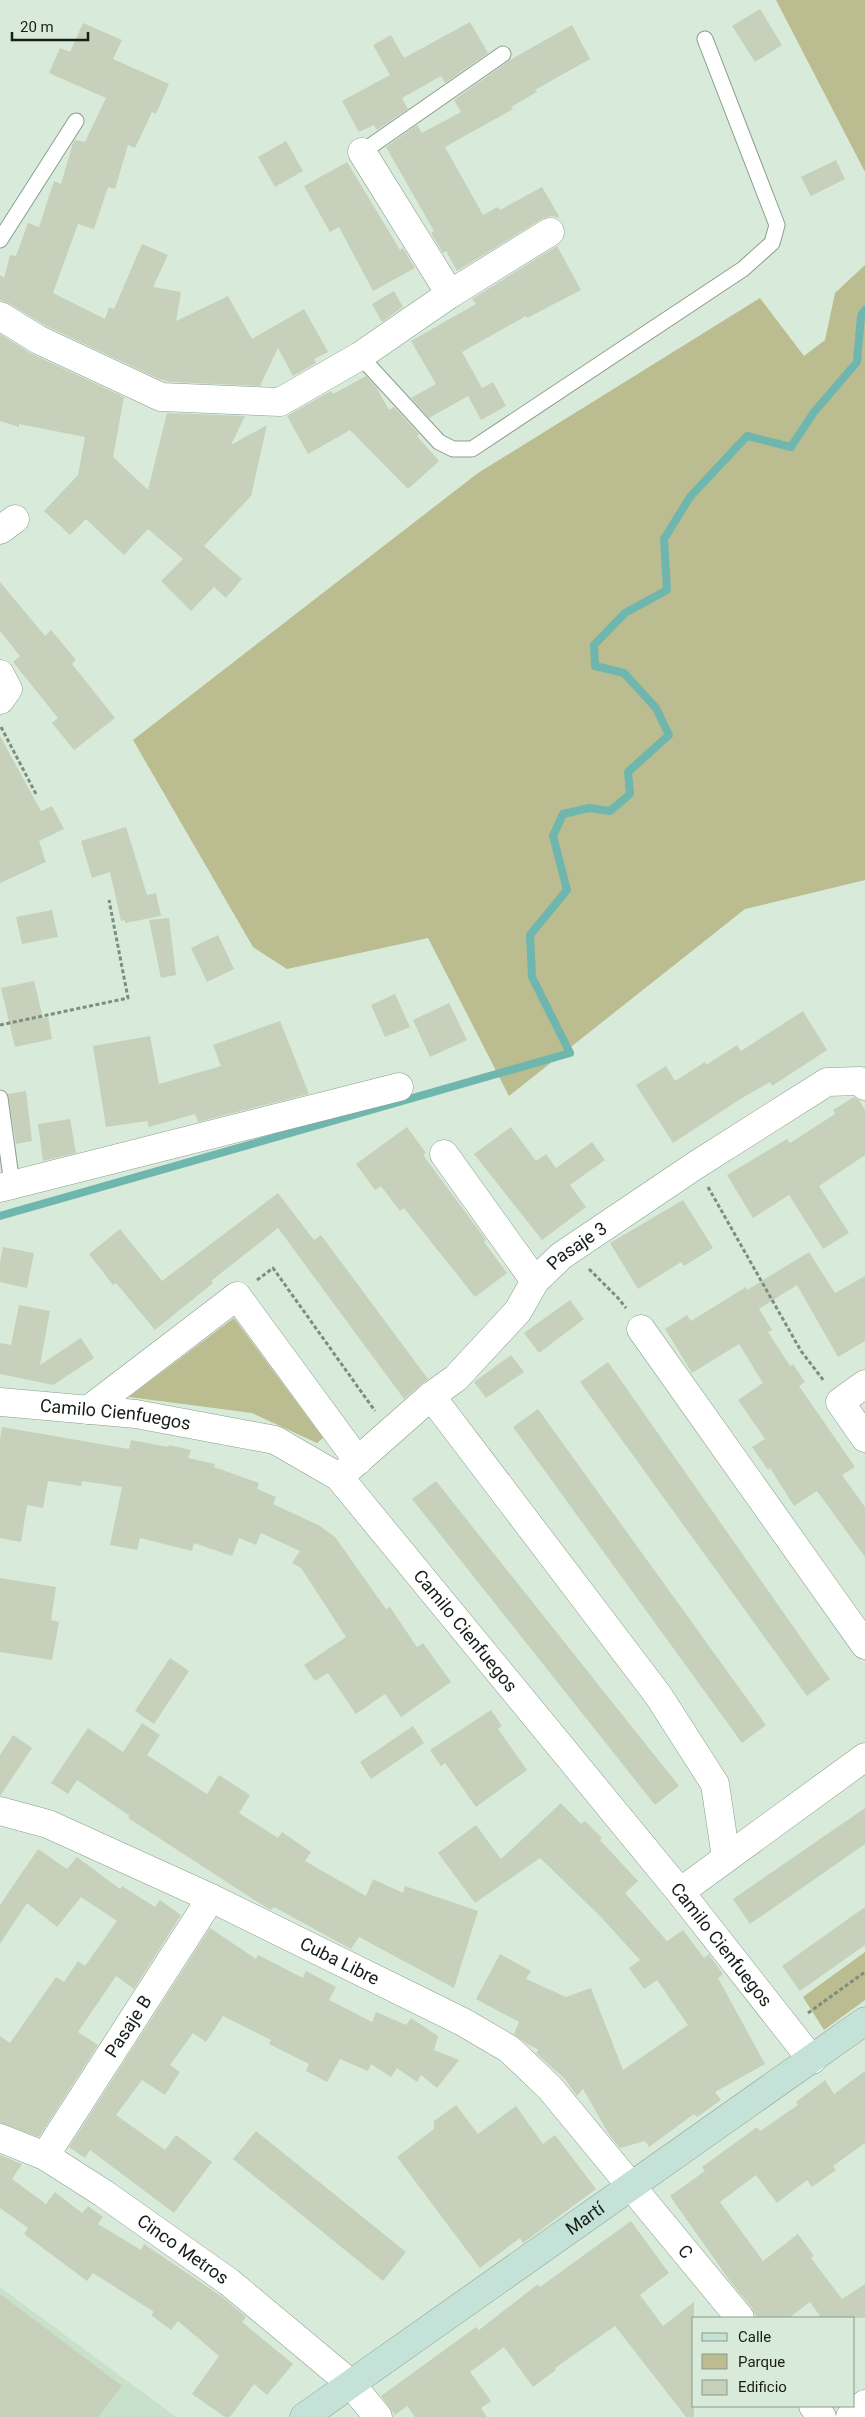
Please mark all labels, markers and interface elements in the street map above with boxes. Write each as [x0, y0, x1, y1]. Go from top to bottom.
scale bar [12, 10, 89, 42]
text: 20 m [20, 18, 54, 36]
street label: Pasaje 3 [542, 1217, 611, 1274]
street label: Camilo Cienfuegos [39, 1395, 192, 1434]
street label: Camilo Cienfuegos [409, 1565, 522, 1696]
street label: Camilo Cienfuegos [667, 1878, 777, 2011]
street label: Cuba Libre [297, 1932, 383, 1989]
street label: Pasaje B [100, 1991, 156, 2061]
street label: Martí [561, 2197, 609, 2239]
street label: Cinco Metros [133, 2210, 233, 2288]
street label: C [674, 2240, 698, 2263]
legend [692, 2317, 855, 2407]
text: Calle [738, 2328, 771, 2346]
text: Parque [738, 2353, 785, 2371]
text: Edificio [738, 2378, 787, 2396]

